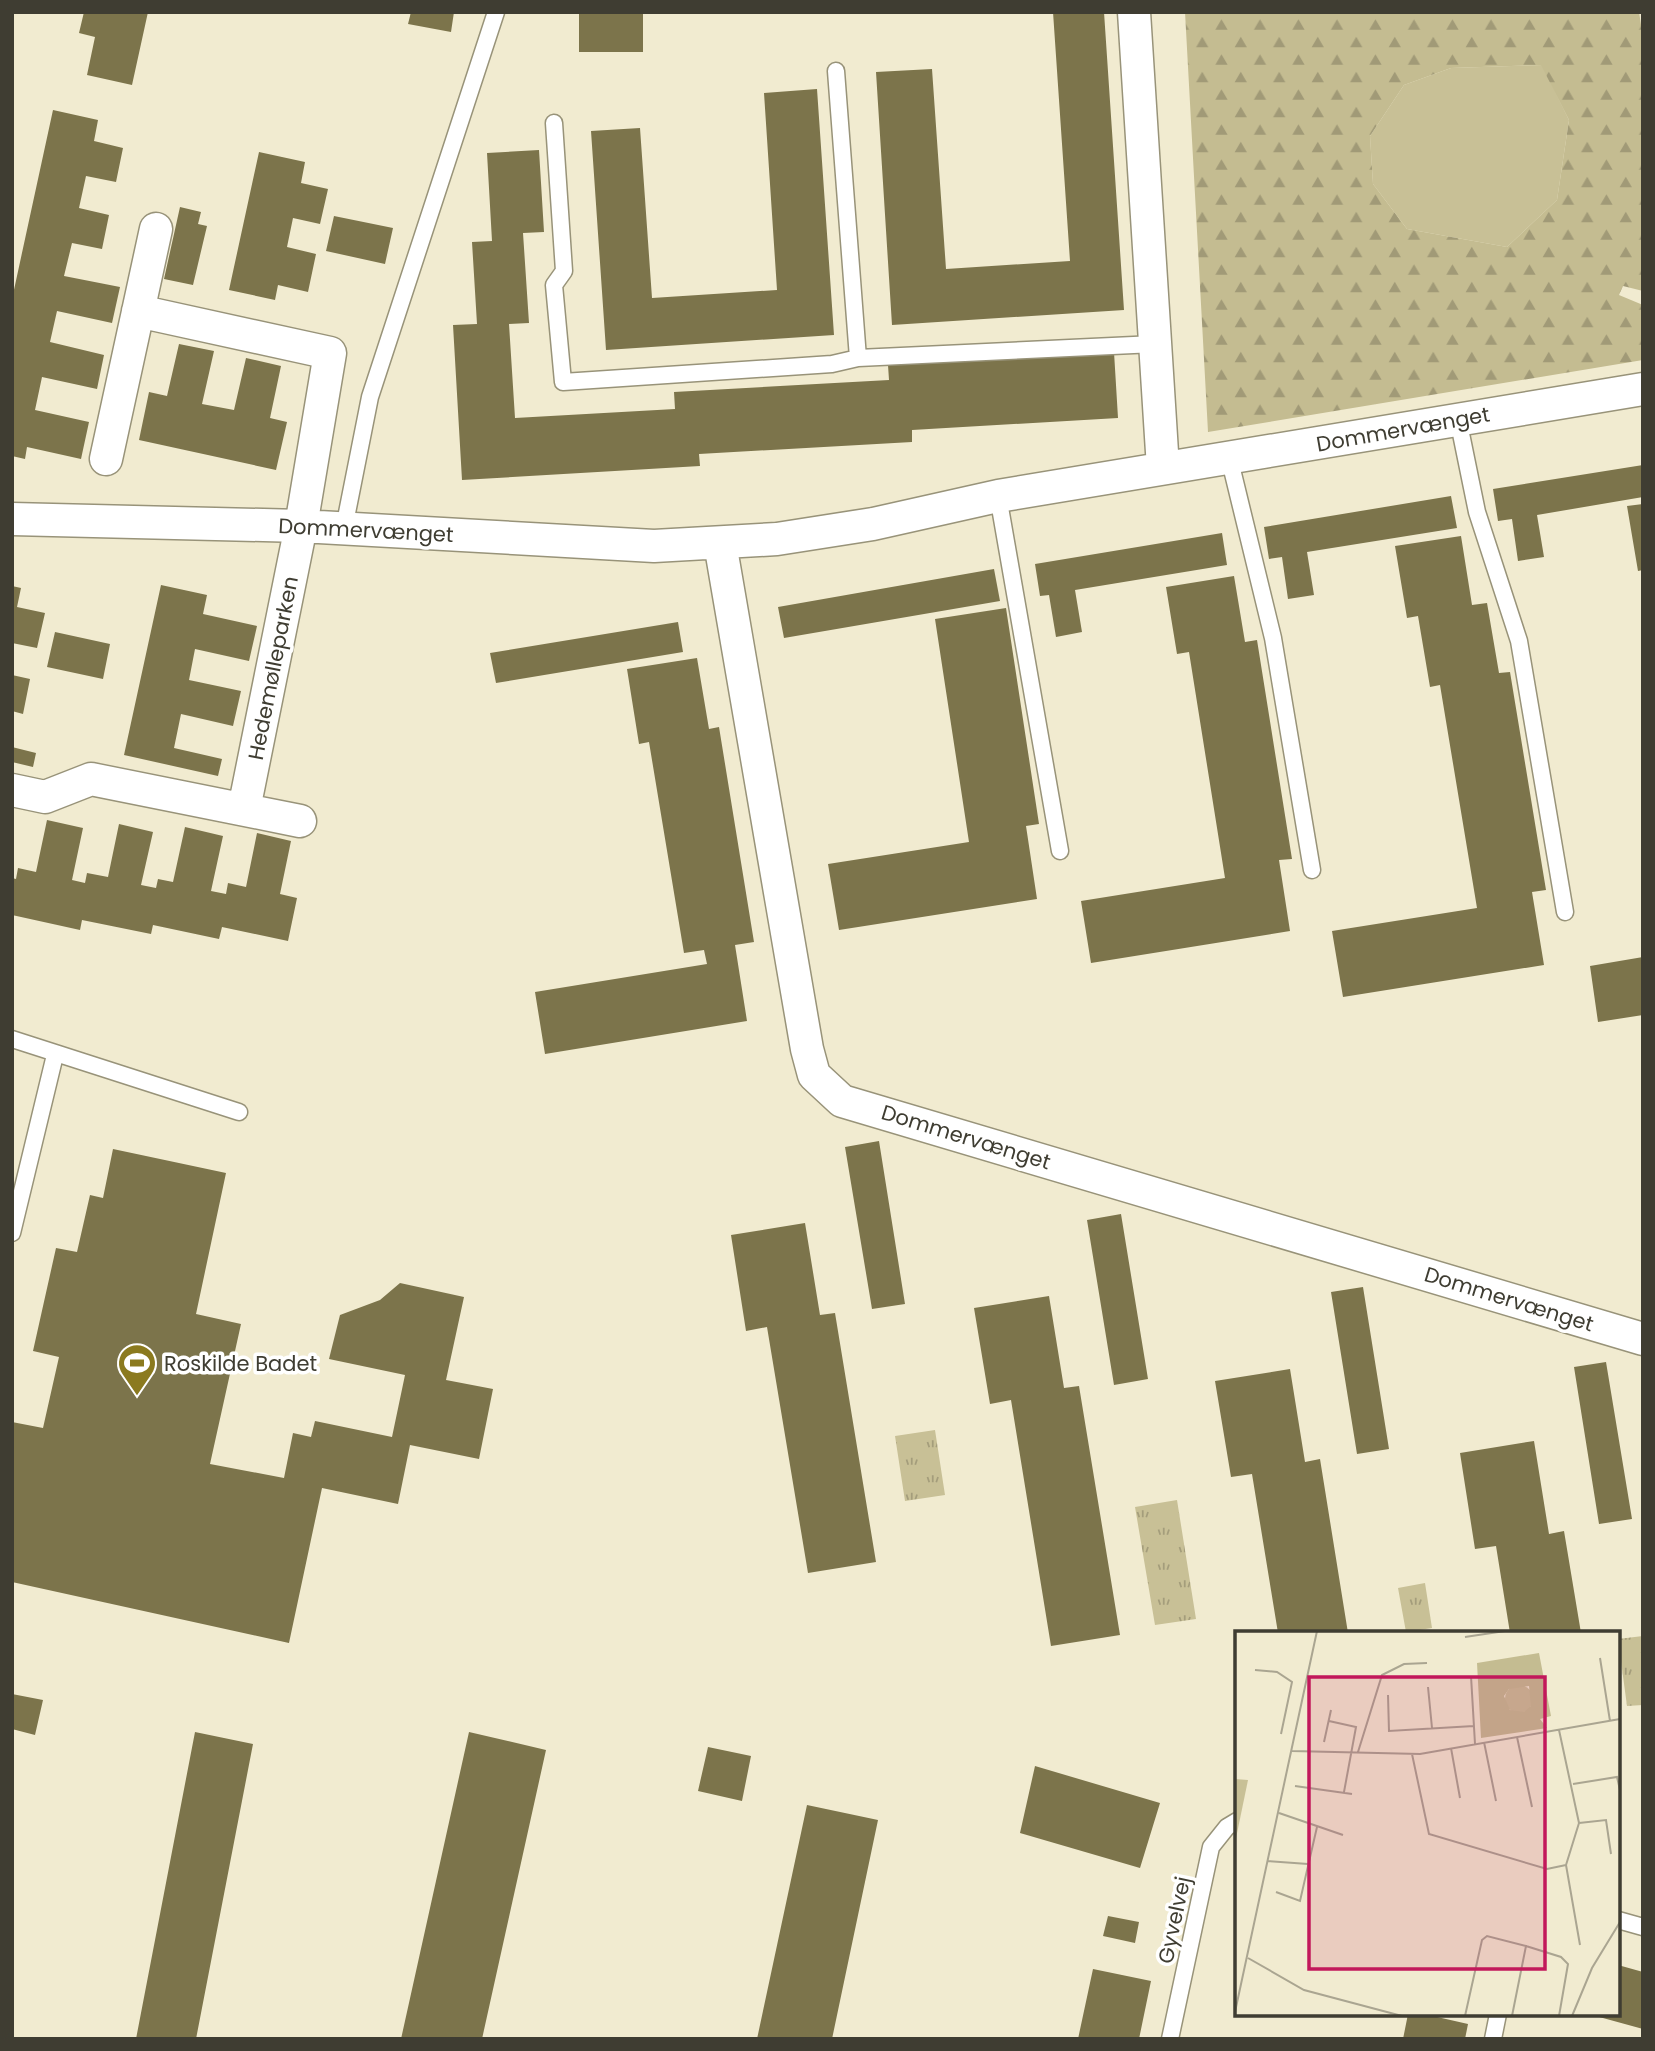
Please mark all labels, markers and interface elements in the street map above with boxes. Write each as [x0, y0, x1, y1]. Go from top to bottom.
street label: Dommervænget [1314, 399, 1492, 459]
street label: Dommervænget [278, 511, 454, 549]
street label: Hedemølleparken [241, 574, 305, 762]
street label: Dommervænget [878, 1097, 1054, 1177]
street label: Dommervænget [1421, 1259, 1597, 1339]
sports icon: Roskilde Badet [116, 1342, 158, 1397]
place label: Roskilde Badet [164, 1349, 317, 1378]
inset map [1235, 1631, 1620, 2016]
street label: Gyvelvej [1151, 1874, 1197, 1966]

